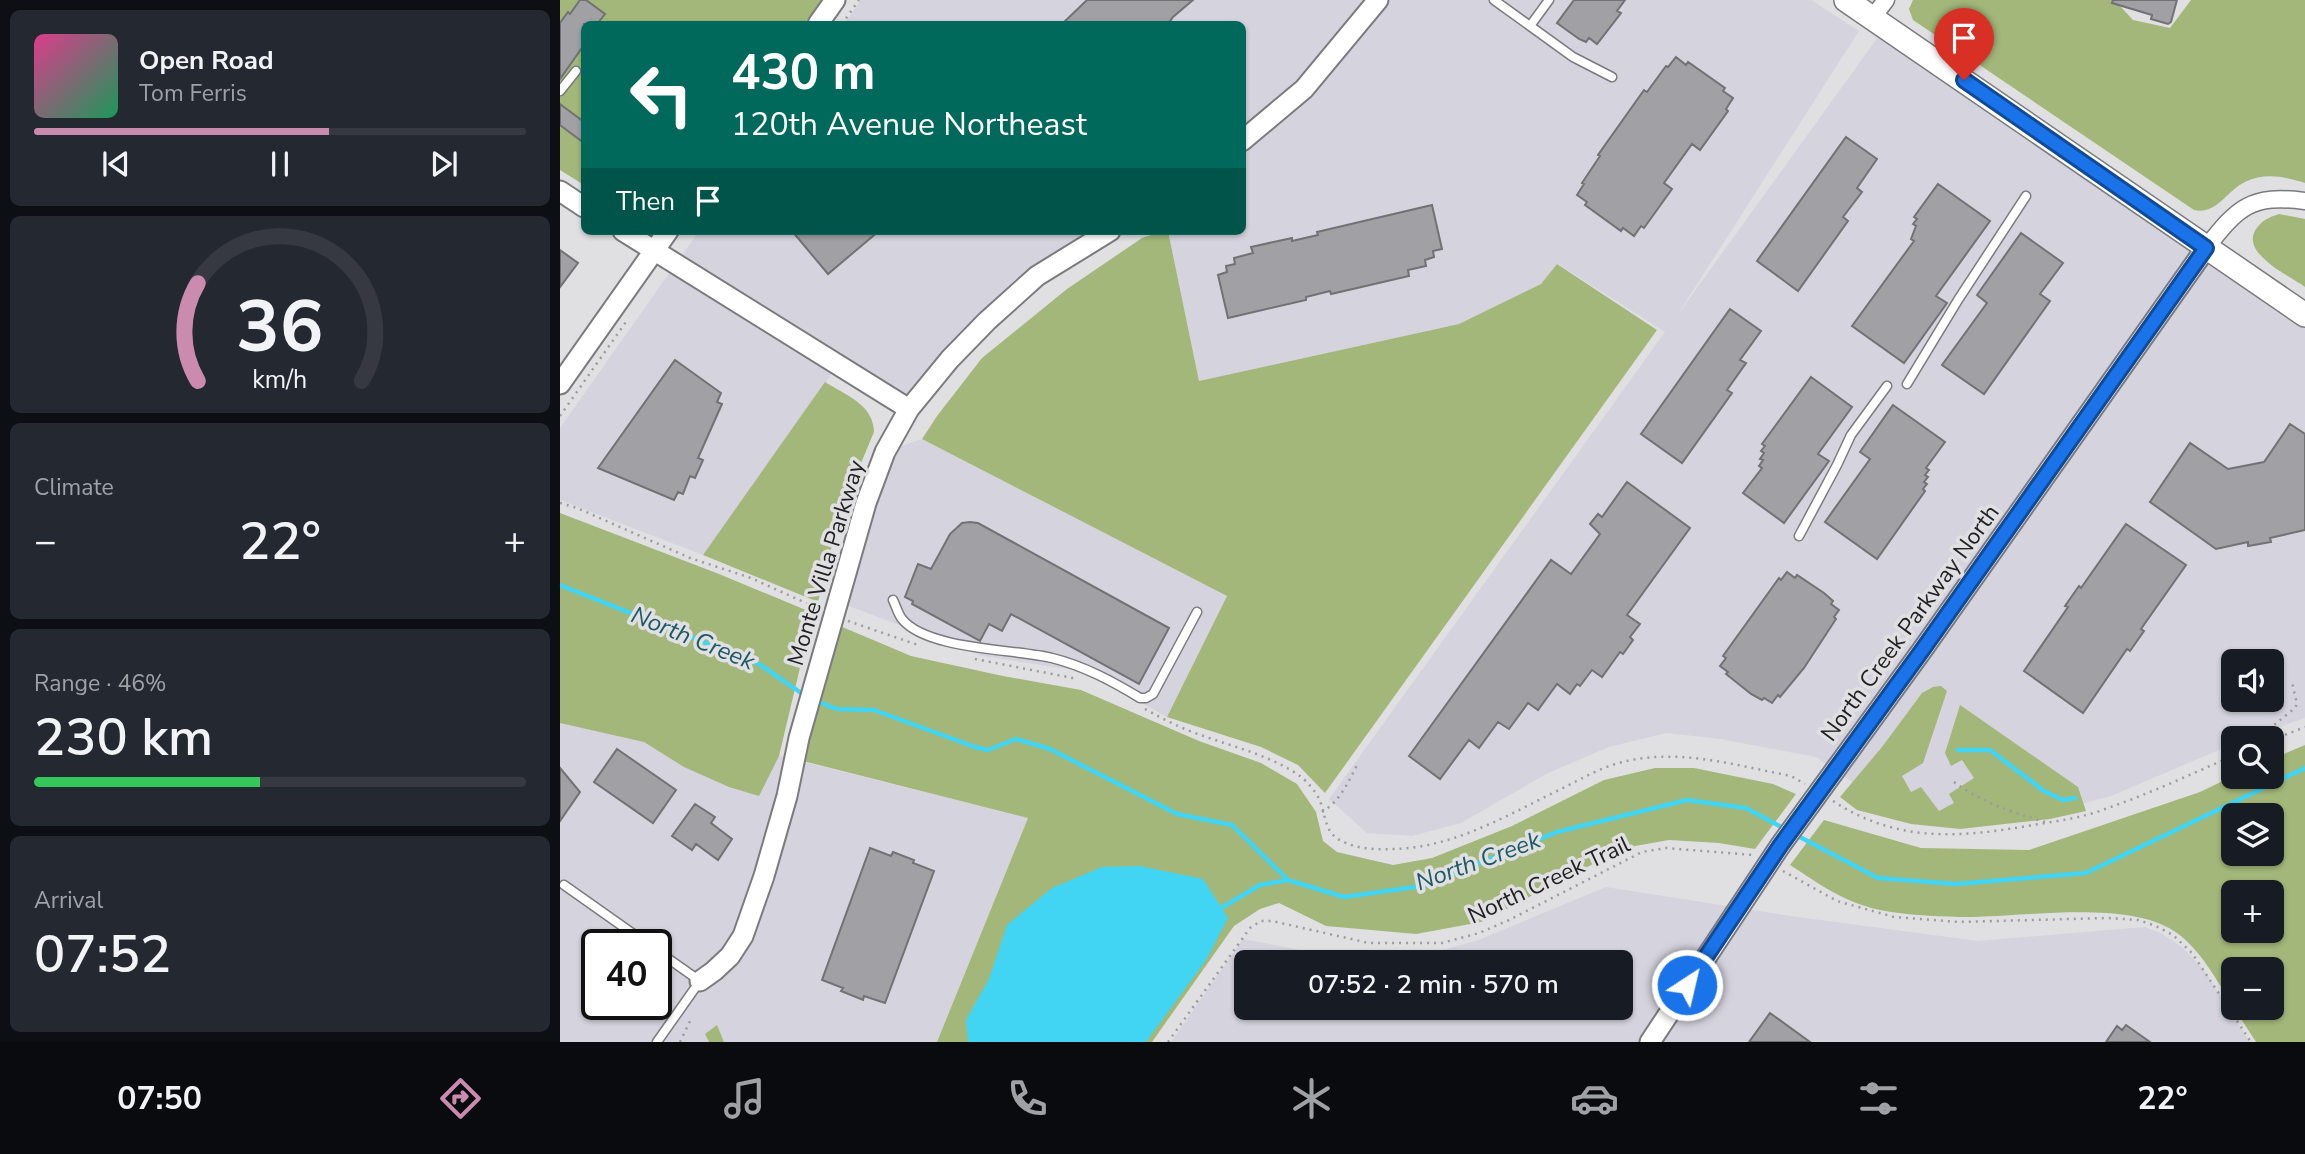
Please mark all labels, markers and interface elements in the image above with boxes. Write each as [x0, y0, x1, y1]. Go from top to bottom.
pin [1934, 8, 1994, 80]
icon: arrive [1945, 19, 1983, 57]
text: 430 m [731, 39, 875, 106]
text: Open Road [139, 43, 274, 78]
icon: left [616, 49, 707, 140]
text: Tom Ferris [139, 78, 247, 109]
text: 120th Avenue Northeast [731, 103, 1087, 146]
icon: previous [97, 145, 135, 183]
icon: pause [261, 145, 299, 183]
icon: next [425, 145, 463, 183]
icon: arrive [689, 182, 727, 220]
text: Then [616, 184, 675, 219]
text: 36 [236, 277, 324, 377]
text: km/h [252, 362, 308, 396]
street label: Monte Villa Parkway [780, 456, 872, 669]
text: Climate [34, 472, 114, 503]
street label: North Creek Parkway North [1814, 498, 2006, 748]
text: 22° [239, 506, 321, 577]
text: − [34, 516, 57, 567]
text: + [503, 516, 526, 567]
water label: North Creek [626, 599, 760, 678]
map controls [2221, 649, 2284, 1020]
button: sound [2221, 649, 2284, 712]
text: Range · 46% [34, 668, 166, 699]
text: 230 km [34, 702, 213, 773]
button: search [2221, 726, 2284, 789]
button: layers [2221, 803, 2284, 866]
water label: North Creek [1411, 823, 1546, 898]
street label: North Creek Trail [1463, 829, 1635, 931]
button: + [2221, 880, 2284, 943]
text: Arrival [34, 885, 103, 916]
text: 07:52 [34, 919, 171, 990]
speed limit sign: 40 [581, 929, 672, 1020]
position arrow [1650, 948, 1724, 1022]
button: − [2221, 957, 2284, 1020]
text: 07:52 · 2 min · 570 m [1308, 967, 1559, 1002]
icon: directions [436, 1074, 485, 1123]
icon: music [720, 1074, 769, 1123]
icon: phone [1003, 1074, 1052, 1123]
icon: climate [1287, 1074, 1336, 1123]
icon: car [1570, 1074, 1619, 1123]
icon: filters [1854, 1074, 1903, 1123]
text: 07:50 [117, 1077, 202, 1120]
text: 22° [2137, 1077, 2188, 1120]

